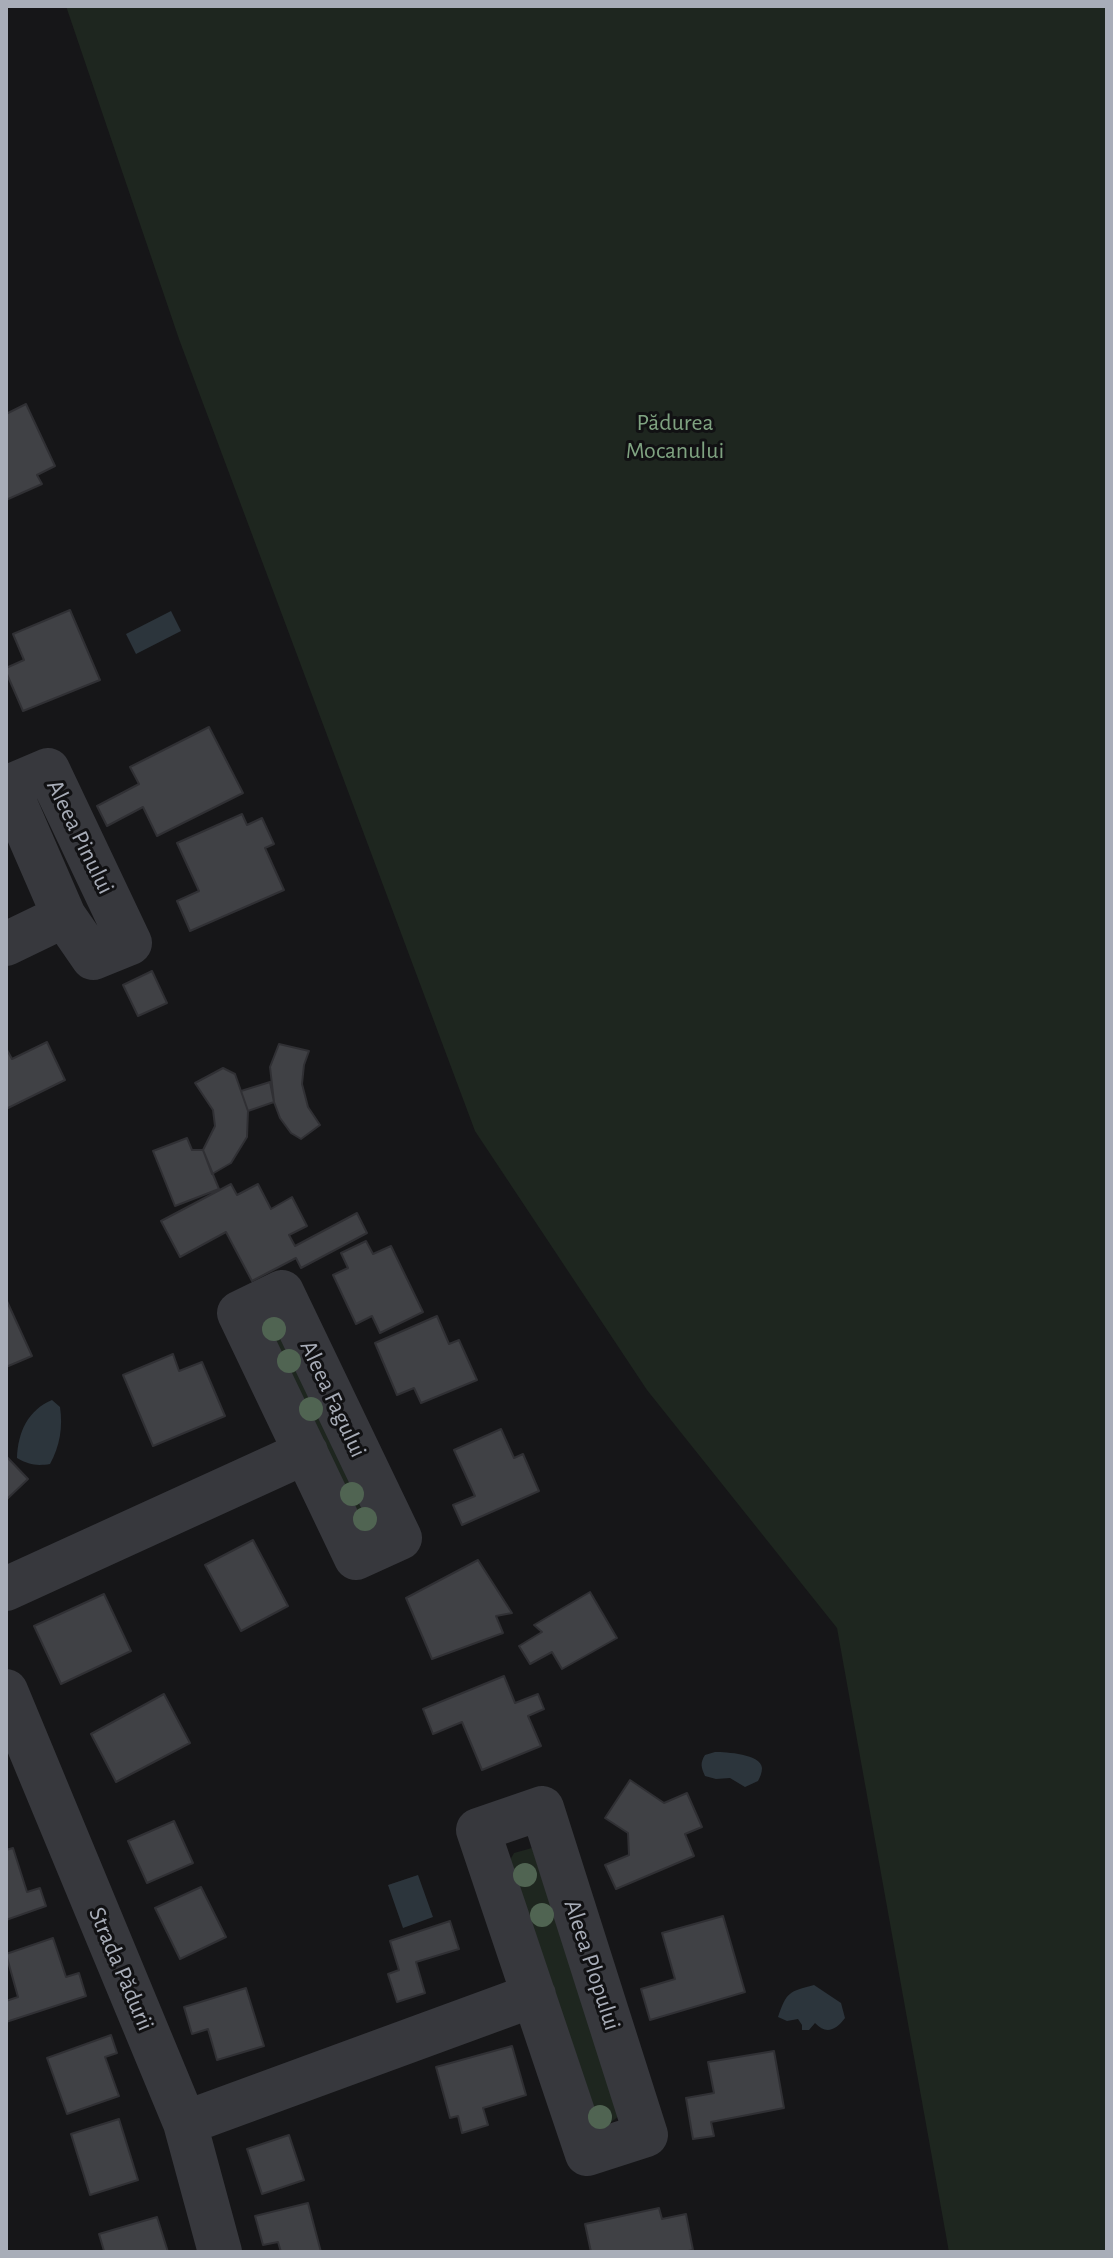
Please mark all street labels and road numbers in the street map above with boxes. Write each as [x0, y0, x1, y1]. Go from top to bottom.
street label: Aleea Pinului [40, 775, 120, 899]
street label: Aleea Fagului [293, 1336, 373, 1462]
street label: Aleea Plopului [557, 1896, 627, 2034]
street label: Strada Pădurii [82, 1903, 160, 2035]

